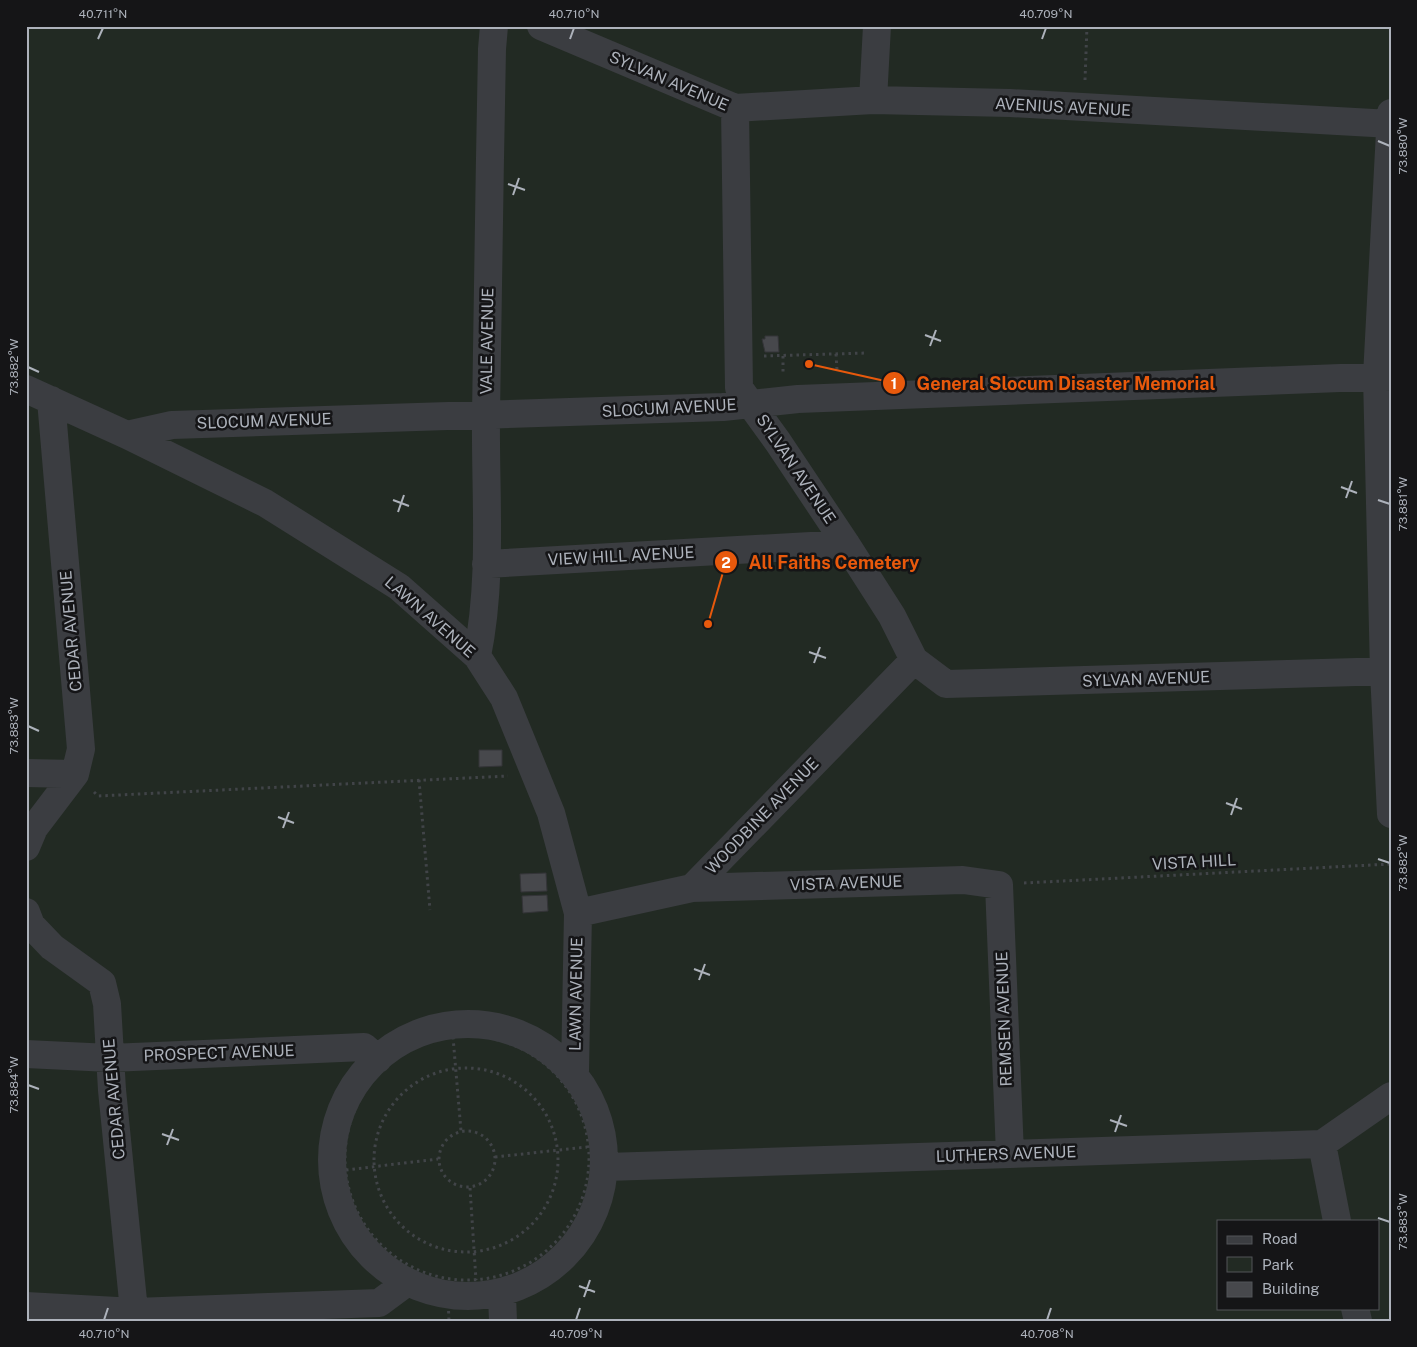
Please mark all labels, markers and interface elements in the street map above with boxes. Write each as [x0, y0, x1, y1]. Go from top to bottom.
text: 40.711°N [79, 7, 127, 21]
text: 40.710°N [548, 7, 600, 21]
text: 40.709°N [1019, 7, 1073, 21]
street label: SYLVAN AVENUE [606, 47, 732, 115]
street label: AVENIUS AVENUE [995, 94, 1131, 120]
text: 73.880°W [1396, 117, 1410, 174]
street label: VALE AVENUE [477, 287, 497, 395]
text: 73.882°W [7, 338, 21, 395]
callout: General Slocum Disaster Memorial [882, 367, 1225, 400]
text: General Slocum Disaster Memorial [917, 373, 1215, 394]
text: 1 [891, 375, 897, 392]
street label: SLOCUM AVENUE [601, 395, 737, 421]
street label: SLOCUM AVENUE [196, 409, 332, 433]
street label: SYLVAN AVENUE [752, 411, 840, 527]
text: 73.881°W [1396, 476, 1410, 531]
street label: VIEW HILL AVENUE [547, 543, 695, 569]
callout: All Faiths Cemetery [714, 546, 930, 579]
text: All Faiths Cemetery [749, 552, 919, 573]
text: 2 [721, 554, 731, 571]
street label: CEDAR AVENUE [56, 570, 86, 692]
street label: LAWN AVENUE [381, 573, 479, 661]
street label: SYLVAN AVENUE [1082, 667, 1210, 691]
text: 73.883°W [7, 697, 21, 755]
street label: WOODBINE AVENUE [702, 754, 822, 878]
text: 73.882°W [1396, 834, 1410, 891]
street label: VISTA HILL [1151, 850, 1237, 874]
street label: VISTA AVENUE [789, 872, 903, 894]
street label: LAWN AVENUE [566, 937, 586, 1051]
street label: REMSEN AVENUE [992, 951, 1016, 1087]
street label: CEDAR AVENUE [99, 1038, 129, 1160]
street label: PROSPECT AVENUE [143, 1041, 295, 1065]
text: 73.884°W [7, 1056, 21, 1114]
street label: LUTHERS AVENUE [936, 1142, 1076, 1166]
text: 73.883°W [1396, 1193, 1410, 1251]
legend [1217, 1220, 1380, 1310]
text: Road [1262, 1230, 1298, 1247]
text: Park [1262, 1256, 1294, 1273]
text: Building [1262, 1280, 1320, 1297]
text: 40.710°N [78, 1327, 130, 1341]
text: 40.709°N [549, 1327, 603, 1341]
text: 40.708°N [1020, 1327, 1074, 1341]

